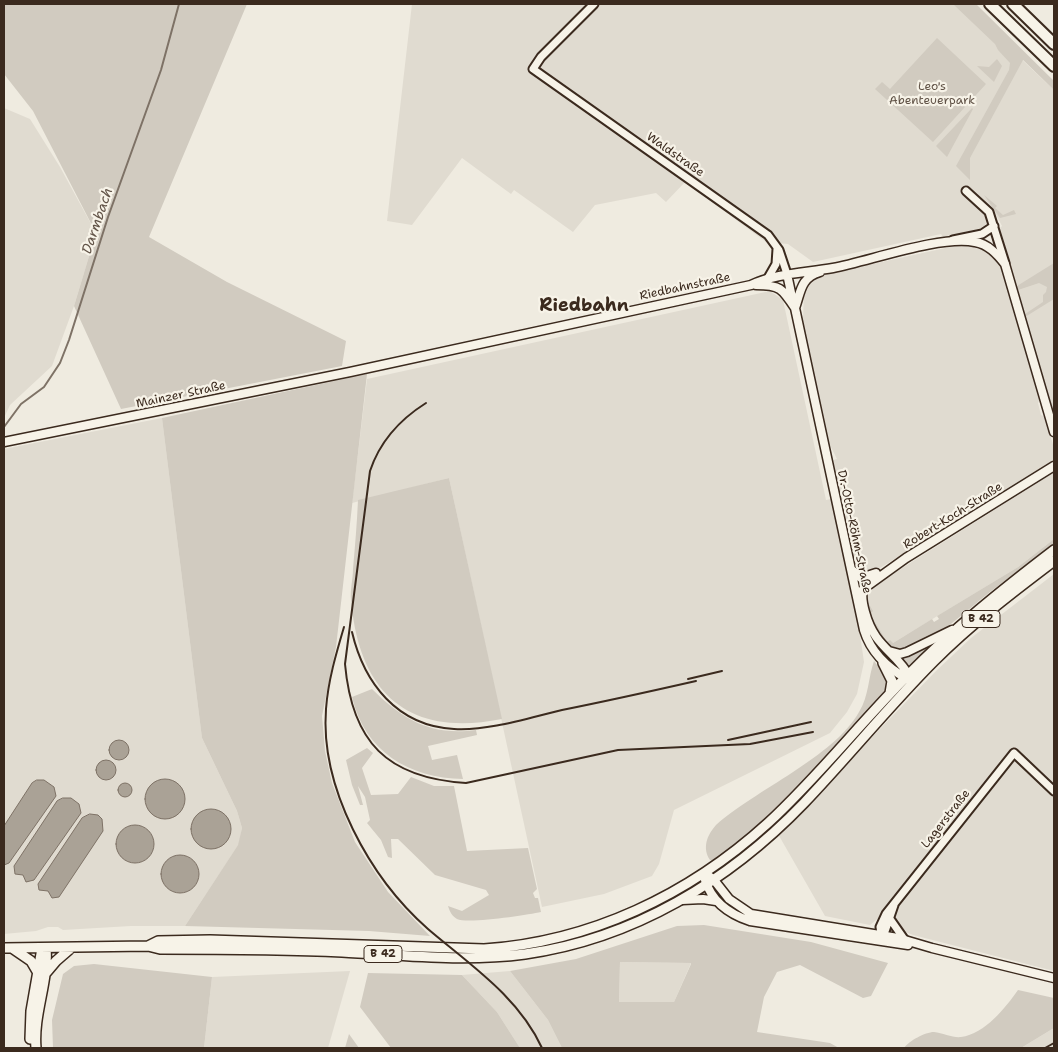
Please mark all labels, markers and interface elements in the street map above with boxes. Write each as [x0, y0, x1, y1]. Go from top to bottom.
park label: Leo's Abenteuerpark [889, 80, 975, 108]
street label: Waldstraße [643, 130, 707, 180]
water label: Darmbach [79, 186, 117, 256]
street label: Riedbahnstraße [638, 270, 732, 304]
district label: Riedbahn [539, 295, 629, 317]
street label: Mainzer Straße [135, 378, 227, 412]
street label: Dr.-Otto-Röhm-Straße [834, 469, 874, 595]
street label: Robert-Koch-Straße [901, 480, 1005, 552]
road number: B 42 [962, 610, 1000, 628]
street label: Lagerstraße [919, 787, 973, 851]
road number: B 42 [364, 946, 402, 962]

